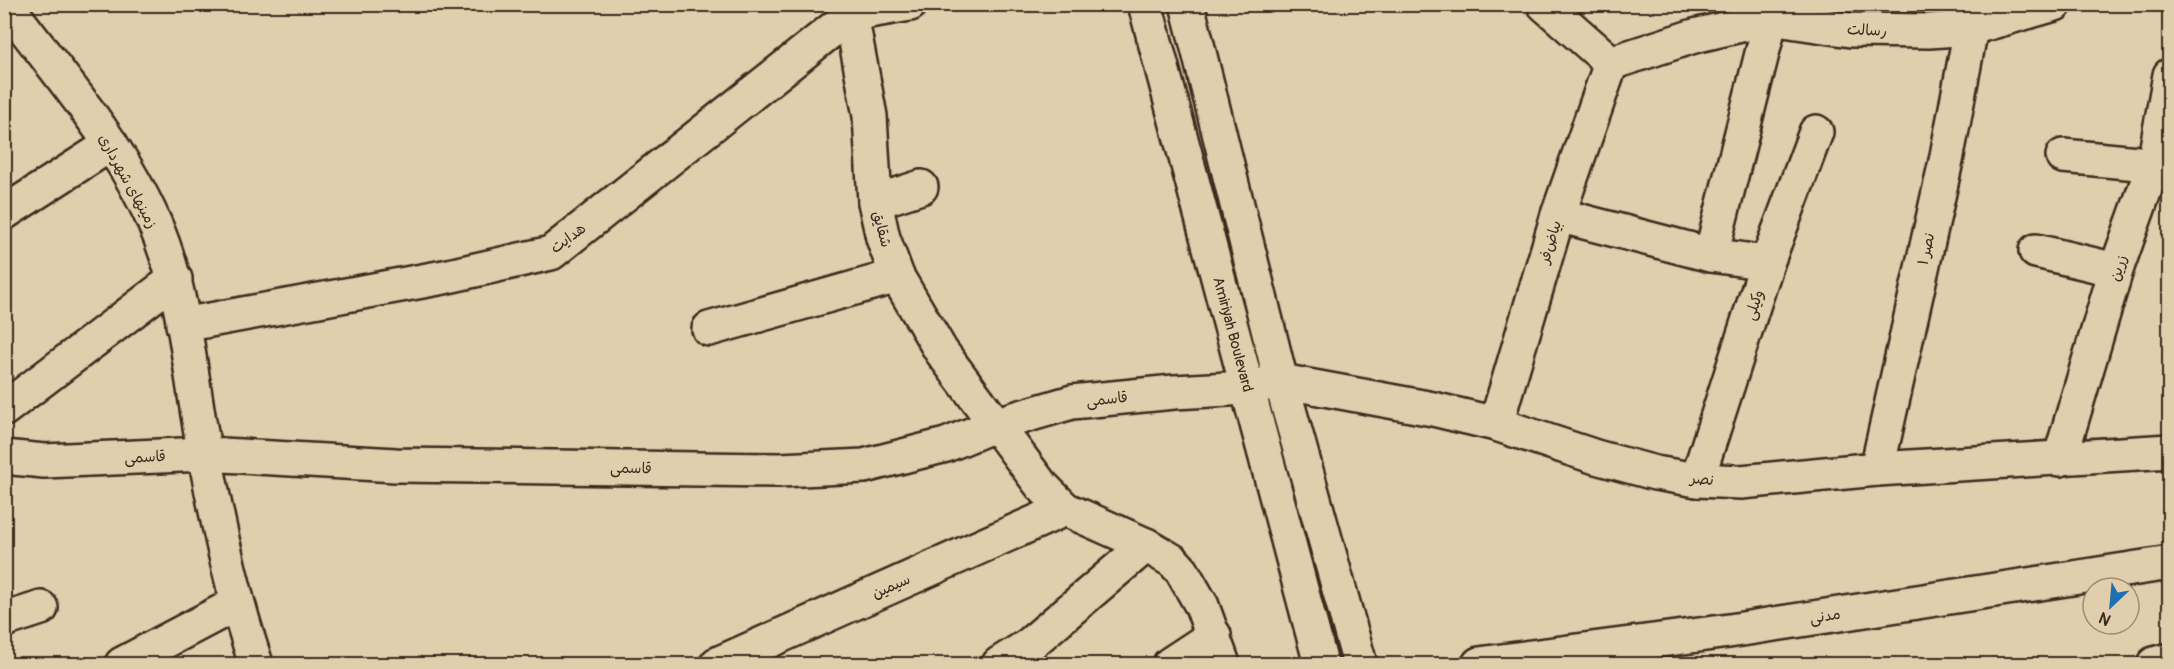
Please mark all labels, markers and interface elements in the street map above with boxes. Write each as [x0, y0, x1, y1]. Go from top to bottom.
street label: رسالت [1846, 20, 1888, 41]
street label: زمینهای شهرداری [94, 131, 161, 232]
street label: شقایق [868, 209, 895, 249]
street label: بیاض‌فر [1534, 218, 1566, 268]
street label: هدایت [547, 219, 590, 258]
street label: نصر ۱ [1914, 231, 1939, 267]
street label: زرین [2105, 253, 2132, 284]
street label: Amiriyah Boulevard [1208, 275, 1257, 394]
street label: وکیلی [1741, 287, 1768, 323]
street label: قاسمی [1085, 388, 1129, 411]
street label: قاسمی [124, 447, 166, 468]
street label: قاسمی [610, 459, 652, 478]
street label: نصر [1687, 469, 1715, 490]
street label: سیمین [869, 570, 913, 603]
north arrow [2081, 576, 2141, 636]
street label: مدنی [1808, 605, 1842, 628]
text: N [2095, 607, 2114, 630]

